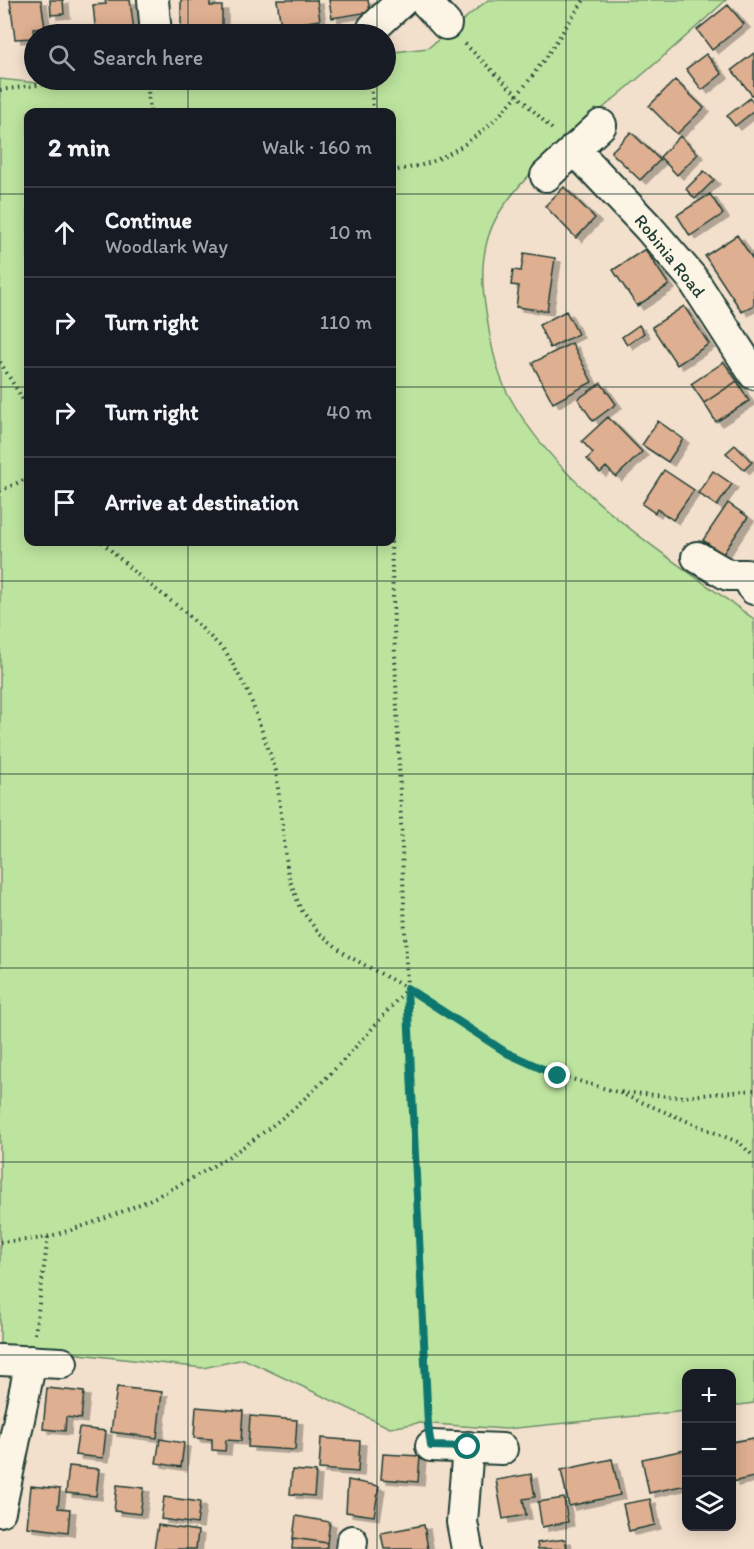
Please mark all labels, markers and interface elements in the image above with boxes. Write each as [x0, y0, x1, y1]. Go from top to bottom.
search box [24, 24, 396, 90]
icon: search [45, 41, 78, 74]
text: Search here [93, 44, 203, 71]
text: 2 min [48, 131, 110, 163]
text: Walk · 160 m [262, 135, 372, 159]
text: Continue [105, 207, 192, 234]
street label: Robinia Road [630, 210, 710, 302]
icon: ahead [48, 216, 81, 249]
text: 10 m [329, 220, 372, 244]
text: Woodlark Way [105, 234, 228, 258]
icon: right [48, 306, 81, 339]
text: Turn right [105, 309, 199, 336]
text: 110 m [320, 310, 372, 334]
icon: right [48, 396, 81, 429]
text: Turn right [105, 399, 199, 426]
text: 40 m [326, 400, 372, 424]
icon: arrive [48, 486, 81, 519]
text: Arrive at destination [105, 489, 299, 516]
route end [544, 1062, 570, 1088]
map controls [682, 1369, 736, 1531]
button: + [682, 1369, 736, 1423]
button: − [682, 1423, 736, 1477]
route start [454, 1433, 480, 1459]
button: layers [682, 1477, 736, 1531]

